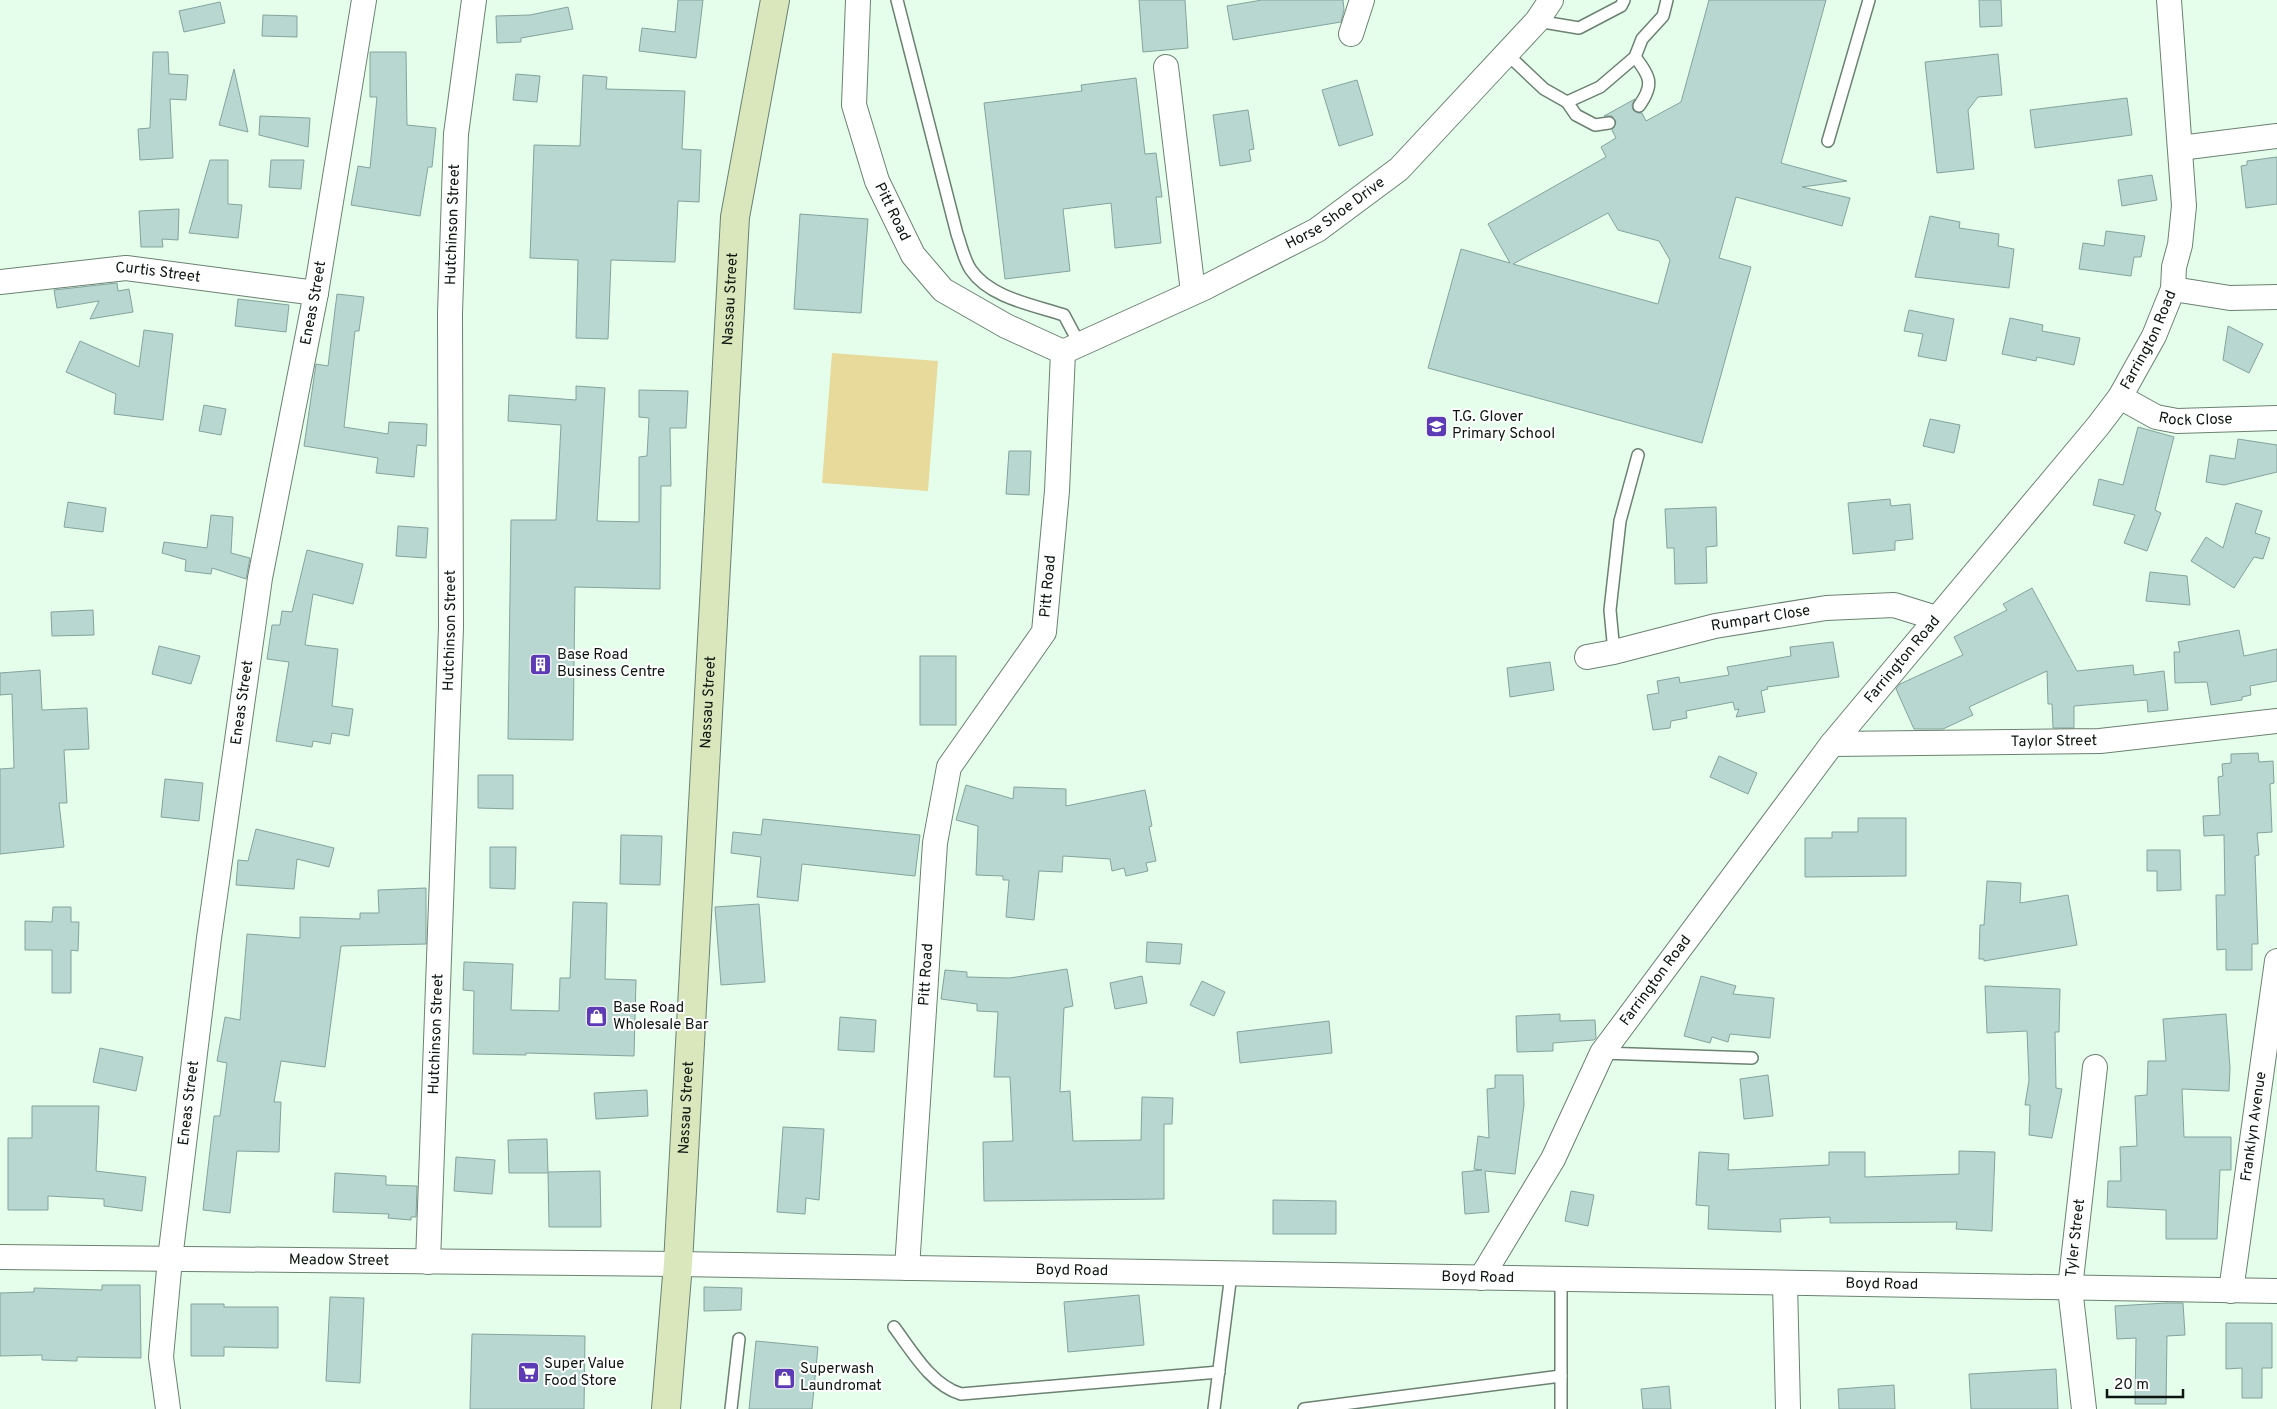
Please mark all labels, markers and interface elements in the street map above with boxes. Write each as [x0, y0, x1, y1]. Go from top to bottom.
street label: Hutchinson Street [441, 164, 464, 285]
street label: Horse Shoe Drive [1282, 173, 1389, 254]
street label: Pitt Road [870, 180, 914, 244]
street label: Nassau Street [719, 252, 743, 346]
street label: Curtis Street [115, 258, 202, 287]
street label: Eneas Street [296, 259, 331, 347]
street label: Farrington Road [2116, 288, 2181, 393]
place label: T.G. Glover Primary School [1452, 408, 1555, 444]
street label: Rock Close [2157, 408, 2233, 431]
school or university icon: T.G. Glover Primary School [1424, 414, 1448, 438]
street label: Pitt Road [1036, 554, 1061, 619]
street label: Hutchinson Street [439, 570, 461, 691]
street label: Rumpart Close [1710, 601, 1812, 636]
street label: Farrington Road [1860, 612, 1945, 707]
place label: Base Road Business Centre [557, 646, 665, 682]
building icon: Base Road Business Centre [529, 652, 553, 676]
street label: Nassau Street [697, 655, 721, 749]
street label: Eneas Street [227, 659, 258, 746]
street label: Taylor Street [2011, 732, 2097, 751]
street label: Farrington Road [1616, 932, 1696, 1030]
street label: Pitt Road [915, 943, 938, 1007]
street label: Hutchinson Street [425, 973, 448, 1095]
place label: Base Road Wholesale Bar [613, 999, 709, 1035]
shop icon: Base Road Wholesale Bar [585, 1005, 609, 1029]
street label: Eneas Street [174, 1059, 204, 1147]
street label: Nassau Street [674, 1061, 699, 1155]
street label: Franklyn Avenue [2237, 1070, 2271, 1183]
street label: Tyler Street [2062, 1198, 2090, 1278]
street label: Meadow Street [289, 1250, 389, 1271]
street label: Boyd Road [1035, 1261, 1109, 1281]
street label: Boyd Road [1441, 1267, 1514, 1288]
street label: Boyd Road [1845, 1274, 1918, 1294]
place label: Super Value Food Store [544, 1355, 624, 1391]
place label: Superwash Laundromat [800, 1360, 882, 1396]
supermarket icon: Super Value Food Store [516, 1361, 540, 1385]
shop icon: Superwash Laundromat [772, 1366, 796, 1390]
scale bar [2107, 1366, 2183, 1398]
text: 20 m [2114, 1376, 2149, 1395]

